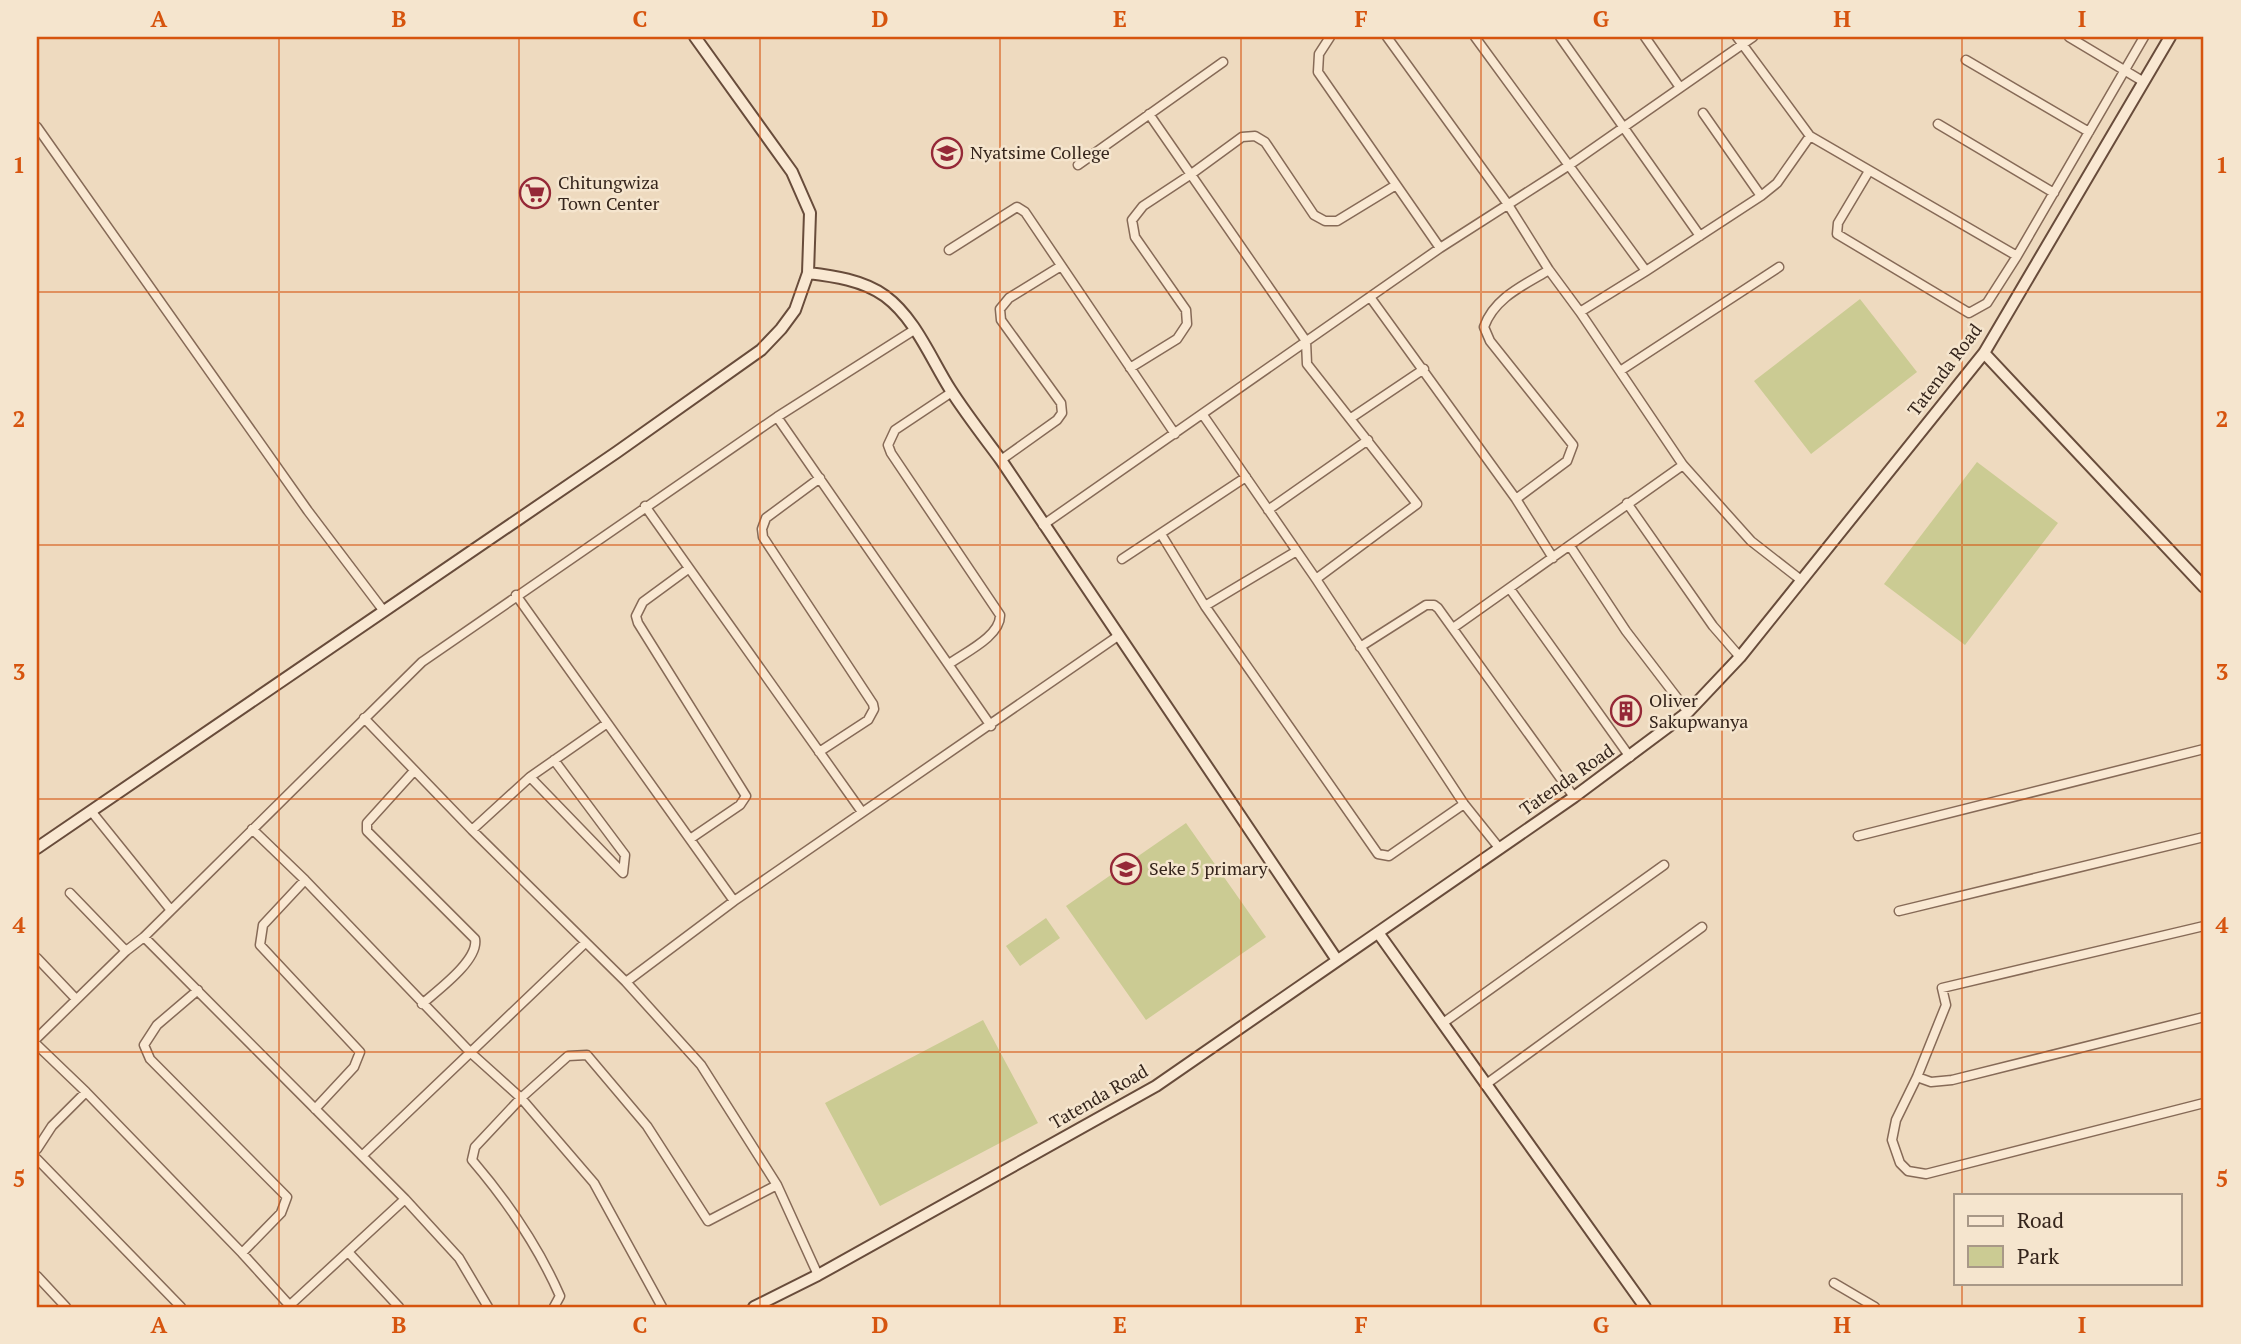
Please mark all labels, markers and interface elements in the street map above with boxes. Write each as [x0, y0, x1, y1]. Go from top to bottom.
text: A [151, 3, 168, 34]
text: B [392, 3, 407, 34]
text: C [633, 3, 648, 34]
text: D [872, 3, 889, 34]
text: E [1113, 3, 1127, 34]
text: F [1354, 3, 1368, 34]
text: G [1593, 3, 1610, 34]
text: H [1833, 3, 1851, 34]
text: I [2078, 3, 2086, 34]
school or university icon: Nyatsime College [930, 136, 964, 170]
place label: Nyatsime College [970, 140, 1110, 164]
text: 1 [13, 149, 26, 180]
text: 1 [2216, 149, 2229, 180]
place label: Chitungwiza Town Center [558, 170, 660, 215]
supermarket icon: Chitungwiza Town Center [518, 176, 552, 210]
street label: Tatenda Road [1902, 318, 1987, 420]
text: 2 [13, 403, 26, 434]
text: 2 [2216, 403, 2229, 434]
text: 3 [13, 656, 26, 687]
text: 3 [2216, 656, 2229, 687]
place label: Oliver Sakupwanya [1649, 688, 1748, 733]
building icon: Oliver Sakupwanya [1609, 694, 1643, 728]
street label: Tatenda Road [1515, 738, 1618, 820]
school or university icon: Seke 5 primary [1109, 852, 1143, 886]
place label: Seke 5 primary [1149, 856, 1269, 880]
text: 4 [13, 909, 26, 940]
text: 4 [2216, 909, 2229, 940]
street label: Tatenda Road [1045, 1058, 1152, 1134]
text: 5 [13, 1163, 26, 1194]
text: 5 [2216, 1163, 2229, 1194]
legend [1954, 1194, 2182, 1284]
text: Road [2017, 1206, 2064, 1234]
text: Park [2017, 1242, 2059, 1270]
text: A [151, 1309, 168, 1340]
text: B [392, 1309, 407, 1340]
text: C [633, 1309, 648, 1340]
text: D [872, 1309, 889, 1340]
text: E [1113, 1309, 1127, 1340]
text: F [1354, 1309, 1368, 1340]
text: G [1593, 1309, 1610, 1340]
text: H [1833, 1309, 1851, 1340]
text: I [2078, 1309, 2086, 1340]

